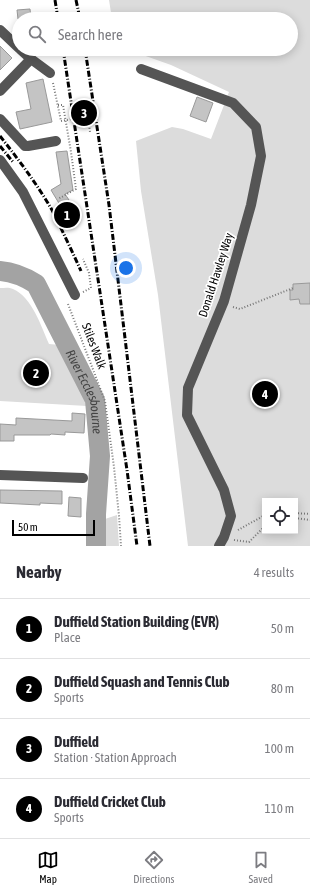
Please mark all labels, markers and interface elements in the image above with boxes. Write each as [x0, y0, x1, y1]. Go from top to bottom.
search box [12, 12, 298, 56]
icon: search [26, 23, 48, 45]
text: Search here [58, 26, 123, 43]
pin: 3 [71, 98, 97, 128]
pin: 1 [54, 200, 80, 230]
street label: Donald Hawley Way [196, 231, 236, 319]
your location [116, 258, 136, 278]
street label: Stiles Walk [79, 321, 109, 372]
water label: River Ecclesbourne [63, 347, 106, 435]
pin: 2 [23, 358, 49, 388]
pin: 4 [252, 379, 278, 409]
map controls [262, 498, 298, 534]
button: locate [262, 498, 298, 534]
scale bar [12, 518, 95, 537]
text: 50 m [18, 521, 38, 533]
text: Nearby [16, 562, 62, 582]
text: 4 results [254, 565, 294, 580]
text: Duffield Station Building (EVR) [54, 613, 219, 630]
text: 1 [26, 621, 32, 636]
text: 50 m [271, 621, 294, 636]
text: Place [54, 630, 81, 645]
text: Duffield Squash and Tennis Club [54, 673, 230, 690]
text: 2 [26, 681, 32, 696]
text: 80 m [271, 681, 294, 696]
text: Sports [54, 690, 84, 705]
text: Duffield [54, 733, 99, 750]
text: 3 [26, 741, 32, 756]
text: 100 m [265, 741, 294, 756]
text: Station · Station Approach [54, 750, 177, 765]
text: Duffield Cricket Club [54, 793, 166, 810]
text: 4 [26, 801, 32, 816]
text: 110 m [265, 801, 294, 816]
text: Sports [54, 810, 84, 825]
tab: Map [37, 849, 59, 885]
tab: Directions [133, 849, 174, 885]
tab: Saved [249, 849, 273, 885]

